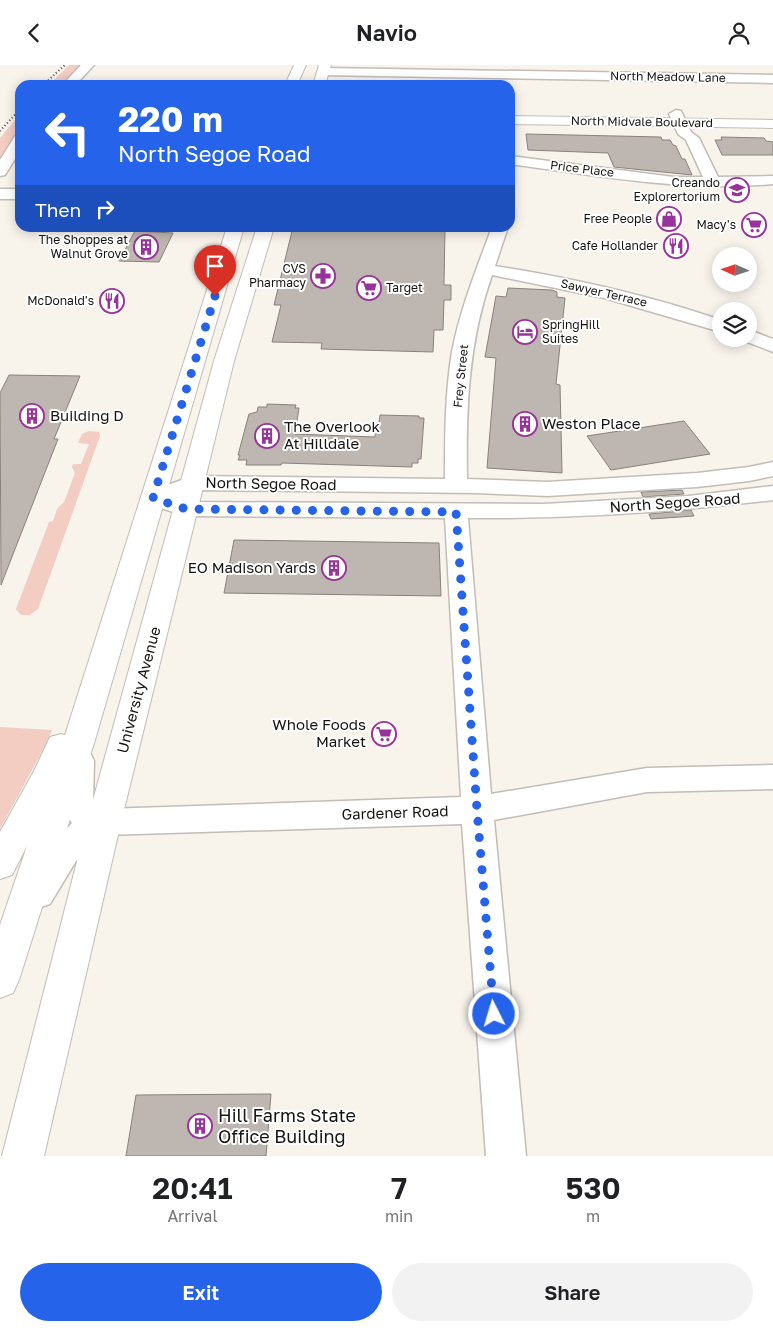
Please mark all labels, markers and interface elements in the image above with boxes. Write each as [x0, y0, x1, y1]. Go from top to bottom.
icon: back [20, 19, 48, 47]
text: Navio [356, 19, 417, 46]
icon: person [725, 19, 753, 47]
street label: North Meadow Lane [610, 68, 726, 85]
text: 220 m [118, 98, 223, 140]
icon: left [35, 100, 100, 165]
street label: North Midvale Boulevard [571, 113, 713, 130]
text: North Segoe Road [118, 140, 311, 167]
street label: Price Place [549, 157, 615, 180]
place label: Creando Explorertorium [634, 175, 720, 204]
school or university icon: Creando Explorertorium [724, 177, 750, 203]
icon: right [91, 195, 119, 223]
text: Then [35, 198, 81, 221]
shop icon: Free People [656, 206, 682, 232]
place label: Free People [583, 211, 652, 226]
supermarket icon: Macy's [741, 212, 767, 238]
place label: Macy's [696, 217, 736, 232]
place label: The Shoppes at Walnut Grove [38, 232, 128, 261]
restaurant icon: Cafe Hollander [663, 233, 689, 259]
building icon: The Shoppes at Walnut Grove [133, 234, 159, 260]
place label: Cafe Hollander [572, 238, 658, 253]
pin [194, 245, 236, 296]
north arrow [712, 247, 758, 293]
map controls [712, 247, 757, 347]
icon: arrive [201, 252, 229, 280]
place label: CVS Pharmacy [249, 261, 306, 290]
pharmacy icon: CVS Pharmacy [310, 263, 336, 289]
supermarket icon: Target [356, 275, 382, 301]
street label: Sawyer Terrace [559, 275, 649, 310]
place label: Target [386, 280, 423, 295]
restaurant icon: McDonald's [99, 288, 125, 314]
place label: McDonald's [27, 293, 94, 308]
button: layers [712, 302, 757, 347]
place label: SpringHill Suites [542, 317, 600, 346]
hotel icon: SpringHill Suites [512, 319, 538, 345]
street label: Frey Street [450, 343, 471, 408]
building icon: Building D [19, 403, 45, 429]
place label: Building D [50, 406, 124, 424]
building icon: Weston Place [512, 411, 538, 437]
place label: Weston Place [542, 414, 641, 432]
place label: The Overlook At Hilldale [284, 417, 380, 452]
building icon: The Overlook At Hilldale [254, 423, 280, 449]
street label: North Segoe Road [205, 473, 337, 493]
street label: North Segoe Road [609, 488, 741, 516]
building icon: EO Madison Yards [321, 555, 347, 581]
place label: EO Madison Yards [188, 558, 316, 576]
street label: University Avenue [112, 624, 164, 755]
place label: Whole Foods Market [272, 715, 366, 750]
supermarket icon: Whole Foods Market [371, 721, 397, 747]
street label: Gardener Road [341, 801, 449, 823]
position arrow [467, 987, 519, 1039]
place label: Hill Farms State Office Building [218, 1104, 356, 1147]
building icon: Hill Farms State Office Building [187, 1113, 213, 1139]
text: 20:41 [152, 1170, 233, 1206]
text: 7 [391, 1170, 407, 1206]
text: 530 [565, 1170, 621, 1206]
text: Arrival [167, 1206, 218, 1226]
text: min [385, 1206, 413, 1226]
text: m [586, 1206, 600, 1226]
button: Exit [20, 1263, 382, 1321]
button: Share [392, 1263, 753, 1321]

